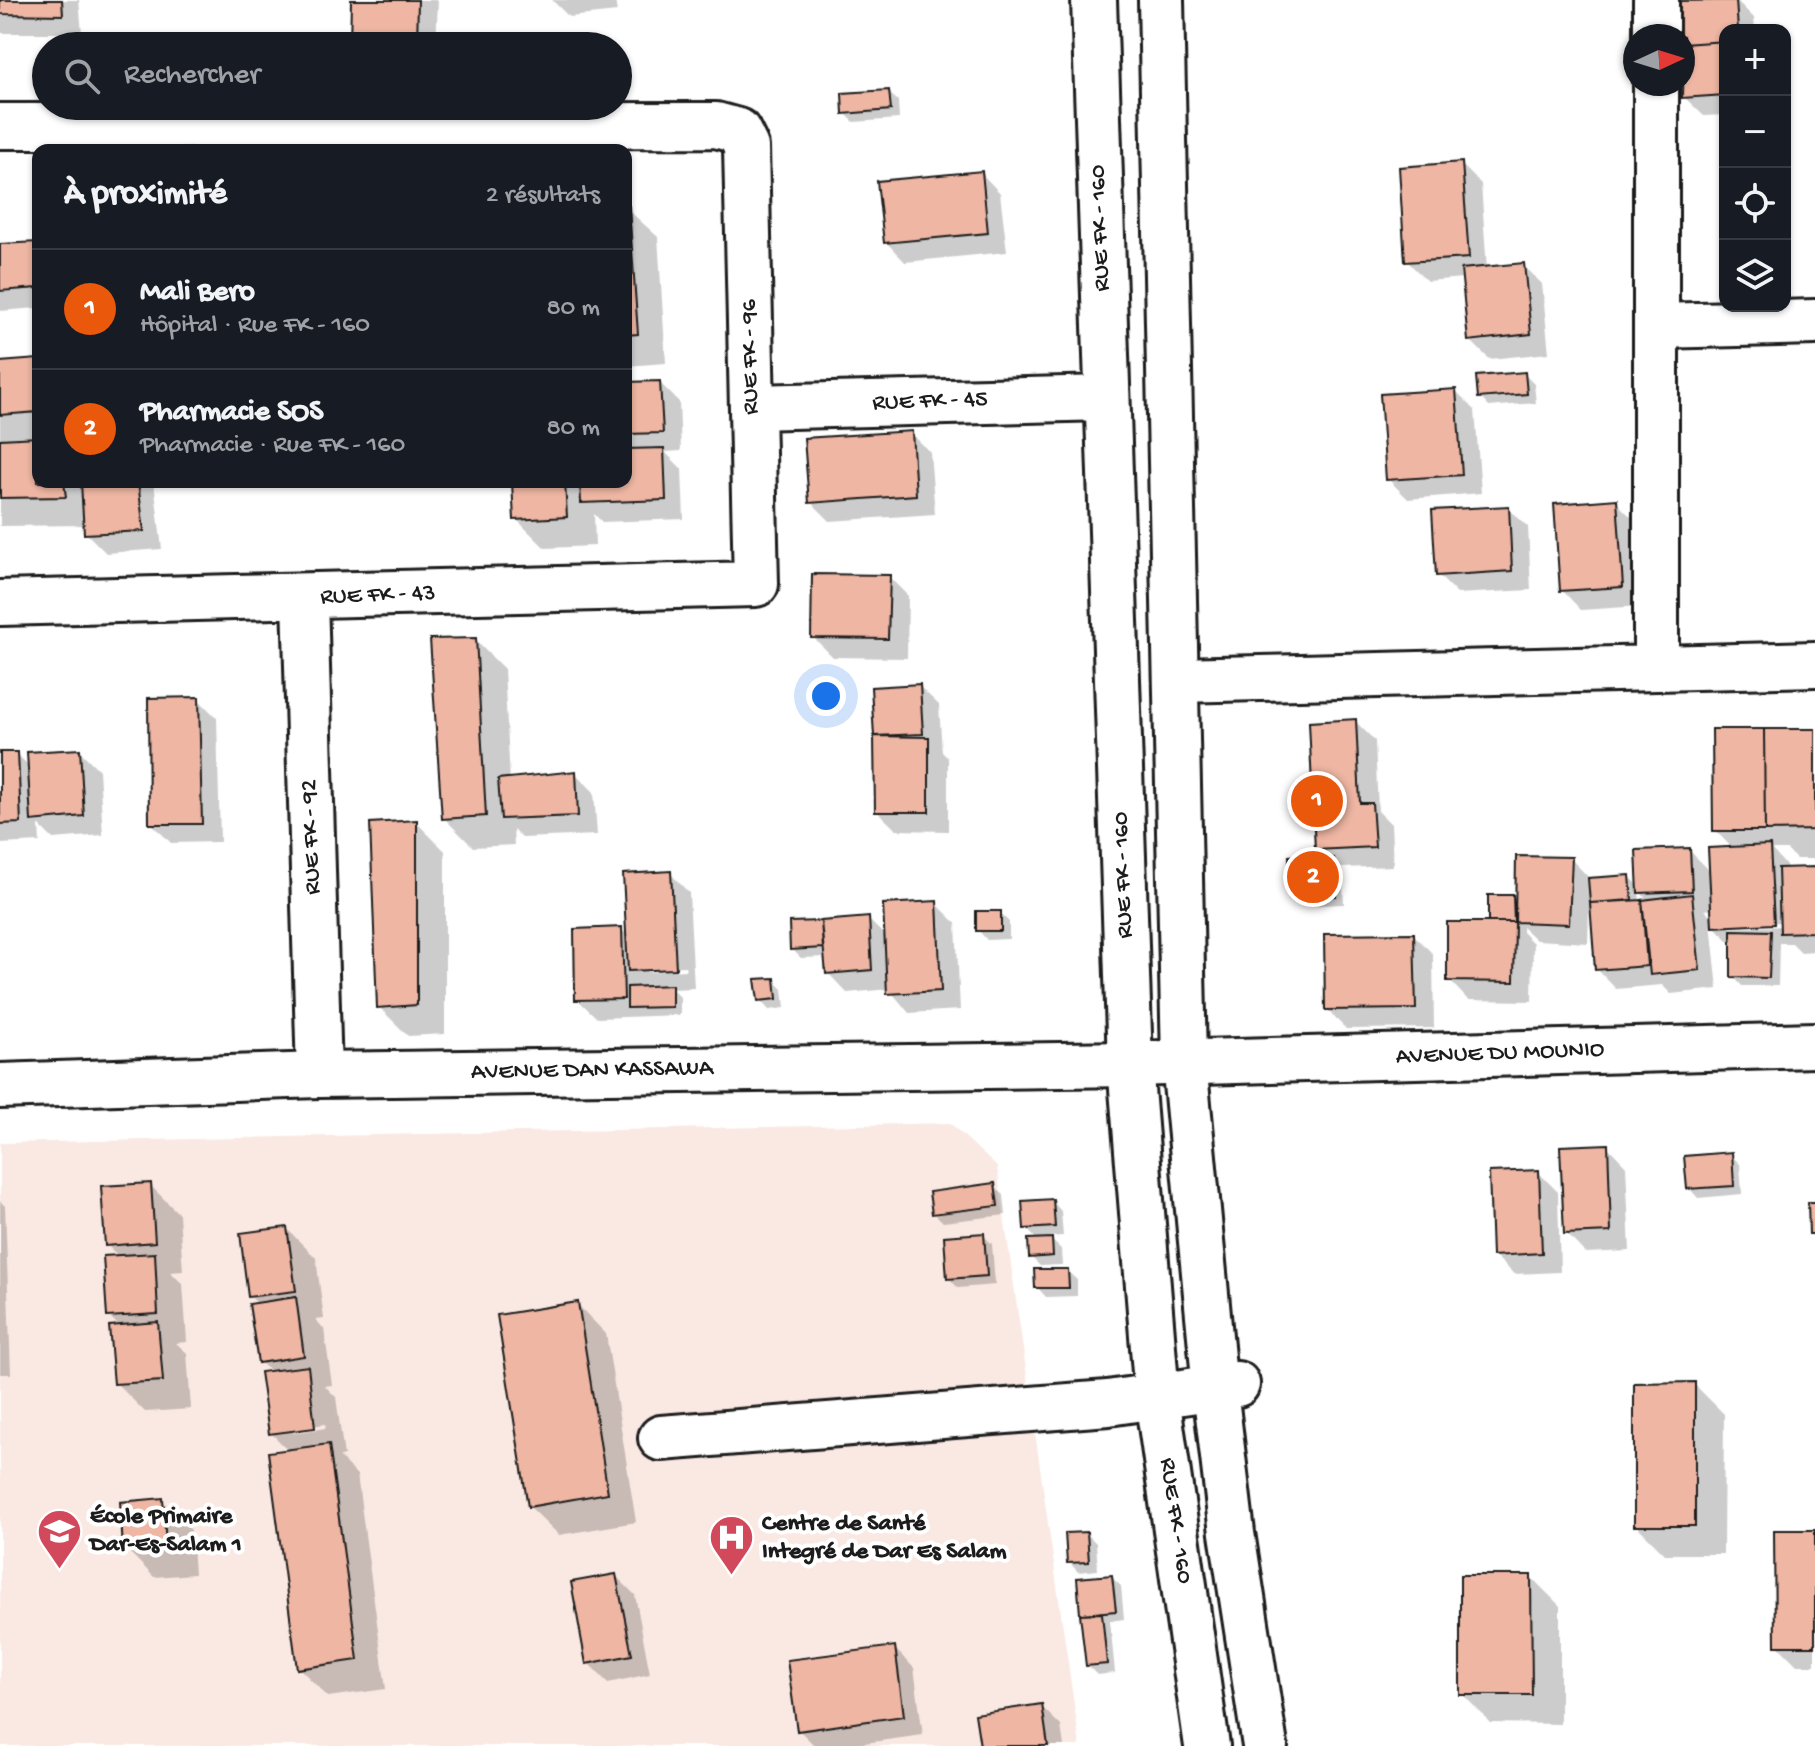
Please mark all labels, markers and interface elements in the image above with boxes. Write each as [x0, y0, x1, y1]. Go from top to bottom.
north arrow [1623, 24, 1695, 96]
map controls [1719, 24, 1791, 312]
button: + [1719, 24, 1791, 96]
search box [32, 32, 632, 120]
icon: search [60, 54, 104, 98]
text: Rechercher [124, 59, 260, 94]
button: − [1719, 96, 1791, 168]
street label: RUE FK - 160 [1084, 164, 1118, 292]
button: locate [1719, 168, 1791, 240]
text: À proximité [64, 176, 227, 216]
text: 2 résultats [486, 181, 600, 212]
button: layers [1719, 240, 1791, 312]
text: Mali Bero [140, 276, 255, 311]
text: 1 [85, 294, 95, 325]
text: 80 m [546, 294, 600, 325]
street label: RUE FK - 96 [735, 298, 767, 415]
text: Hôpital · Rue FK - 160 [140, 311, 370, 342]
street label: RUE FK - 45 [872, 385, 988, 419]
text: Pharmacie SOS [140, 396, 323, 431]
text: 2 [84, 414, 96, 445]
text: 80 m [546, 414, 600, 445]
text: Pharmacie · Rue FK - 160 [140, 431, 405, 462]
street label: RUE FK - 43 [320, 579, 436, 613]
your location [806, 676, 846, 716]
pin: 1 [1291, 771, 1343, 831]
street label: RUE FK - 92 [295, 779, 329, 895]
street label: RUE FK - 160 [1107, 811, 1141, 939]
pin: 2 [1287, 847, 1339, 907]
street label: AVENUE DU MOUNIO [1395, 1036, 1605, 1072]
street label: AVENUE DAN KASSAWA [471, 1054, 715, 1088]
street label: RUE FK - 160 [1152, 1456, 1198, 1586]
place label: École Primaire Dar-Es-Salam 1 [88, 1503, 242, 1560]
school or university icon: École Primaire Dar-Es-Salam 1 [35, 1507, 83, 1570]
place label: Centre de Santé Integré de Dar Es Salam [762, 1510, 1006, 1567]
hospital icon: Centre de Santé Integré de Dar Es Salam [707, 1514, 755, 1577]

